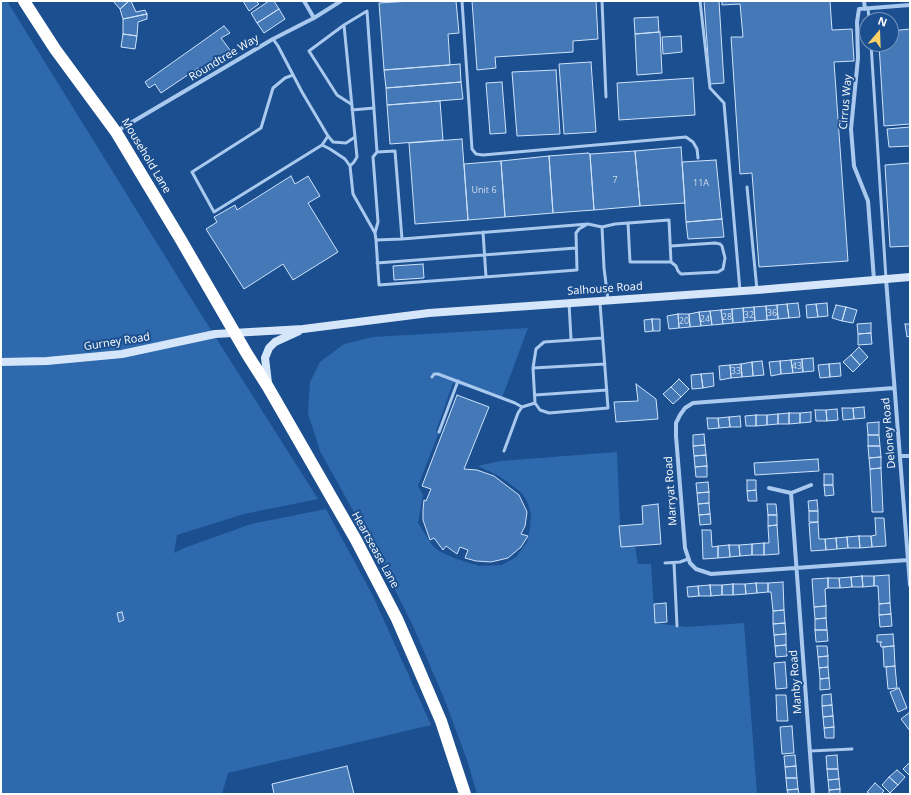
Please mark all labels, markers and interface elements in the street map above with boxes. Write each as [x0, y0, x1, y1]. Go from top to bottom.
north arrow [859, 12, 899, 52]
text: N [876, 13, 889, 30]
street label: Roundtree Way [187, 32, 261, 84]
street label: Cirrus Way [837, 74, 855, 130]
street label: Mousehold Lane [118, 116, 174, 196]
house number: 7 [612, 175, 618, 185]
house number: 11A [693, 178, 709, 188]
house number: Unit 6 [471, 185, 497, 195]
street label: Salhouse Road [567, 280, 643, 298]
house number: 36 [767, 308, 777, 318]
house number: 32 [744, 310, 754, 320]
house number: 28 [722, 312, 732, 322]
house number: 24 [700, 314, 710, 324]
house number: 20 [679, 316, 689, 326]
street label: Gurney Road [83, 330, 151, 354]
house number: 43 [792, 361, 802, 371]
house number: 33 [731, 366, 741, 376]
street label: Deloney Road [879, 397, 899, 469]
street label: Marryat Road [662, 456, 680, 526]
street label: Heartsease Lane [349, 509, 401, 591]
street label: Manby Road [787, 650, 805, 714]

